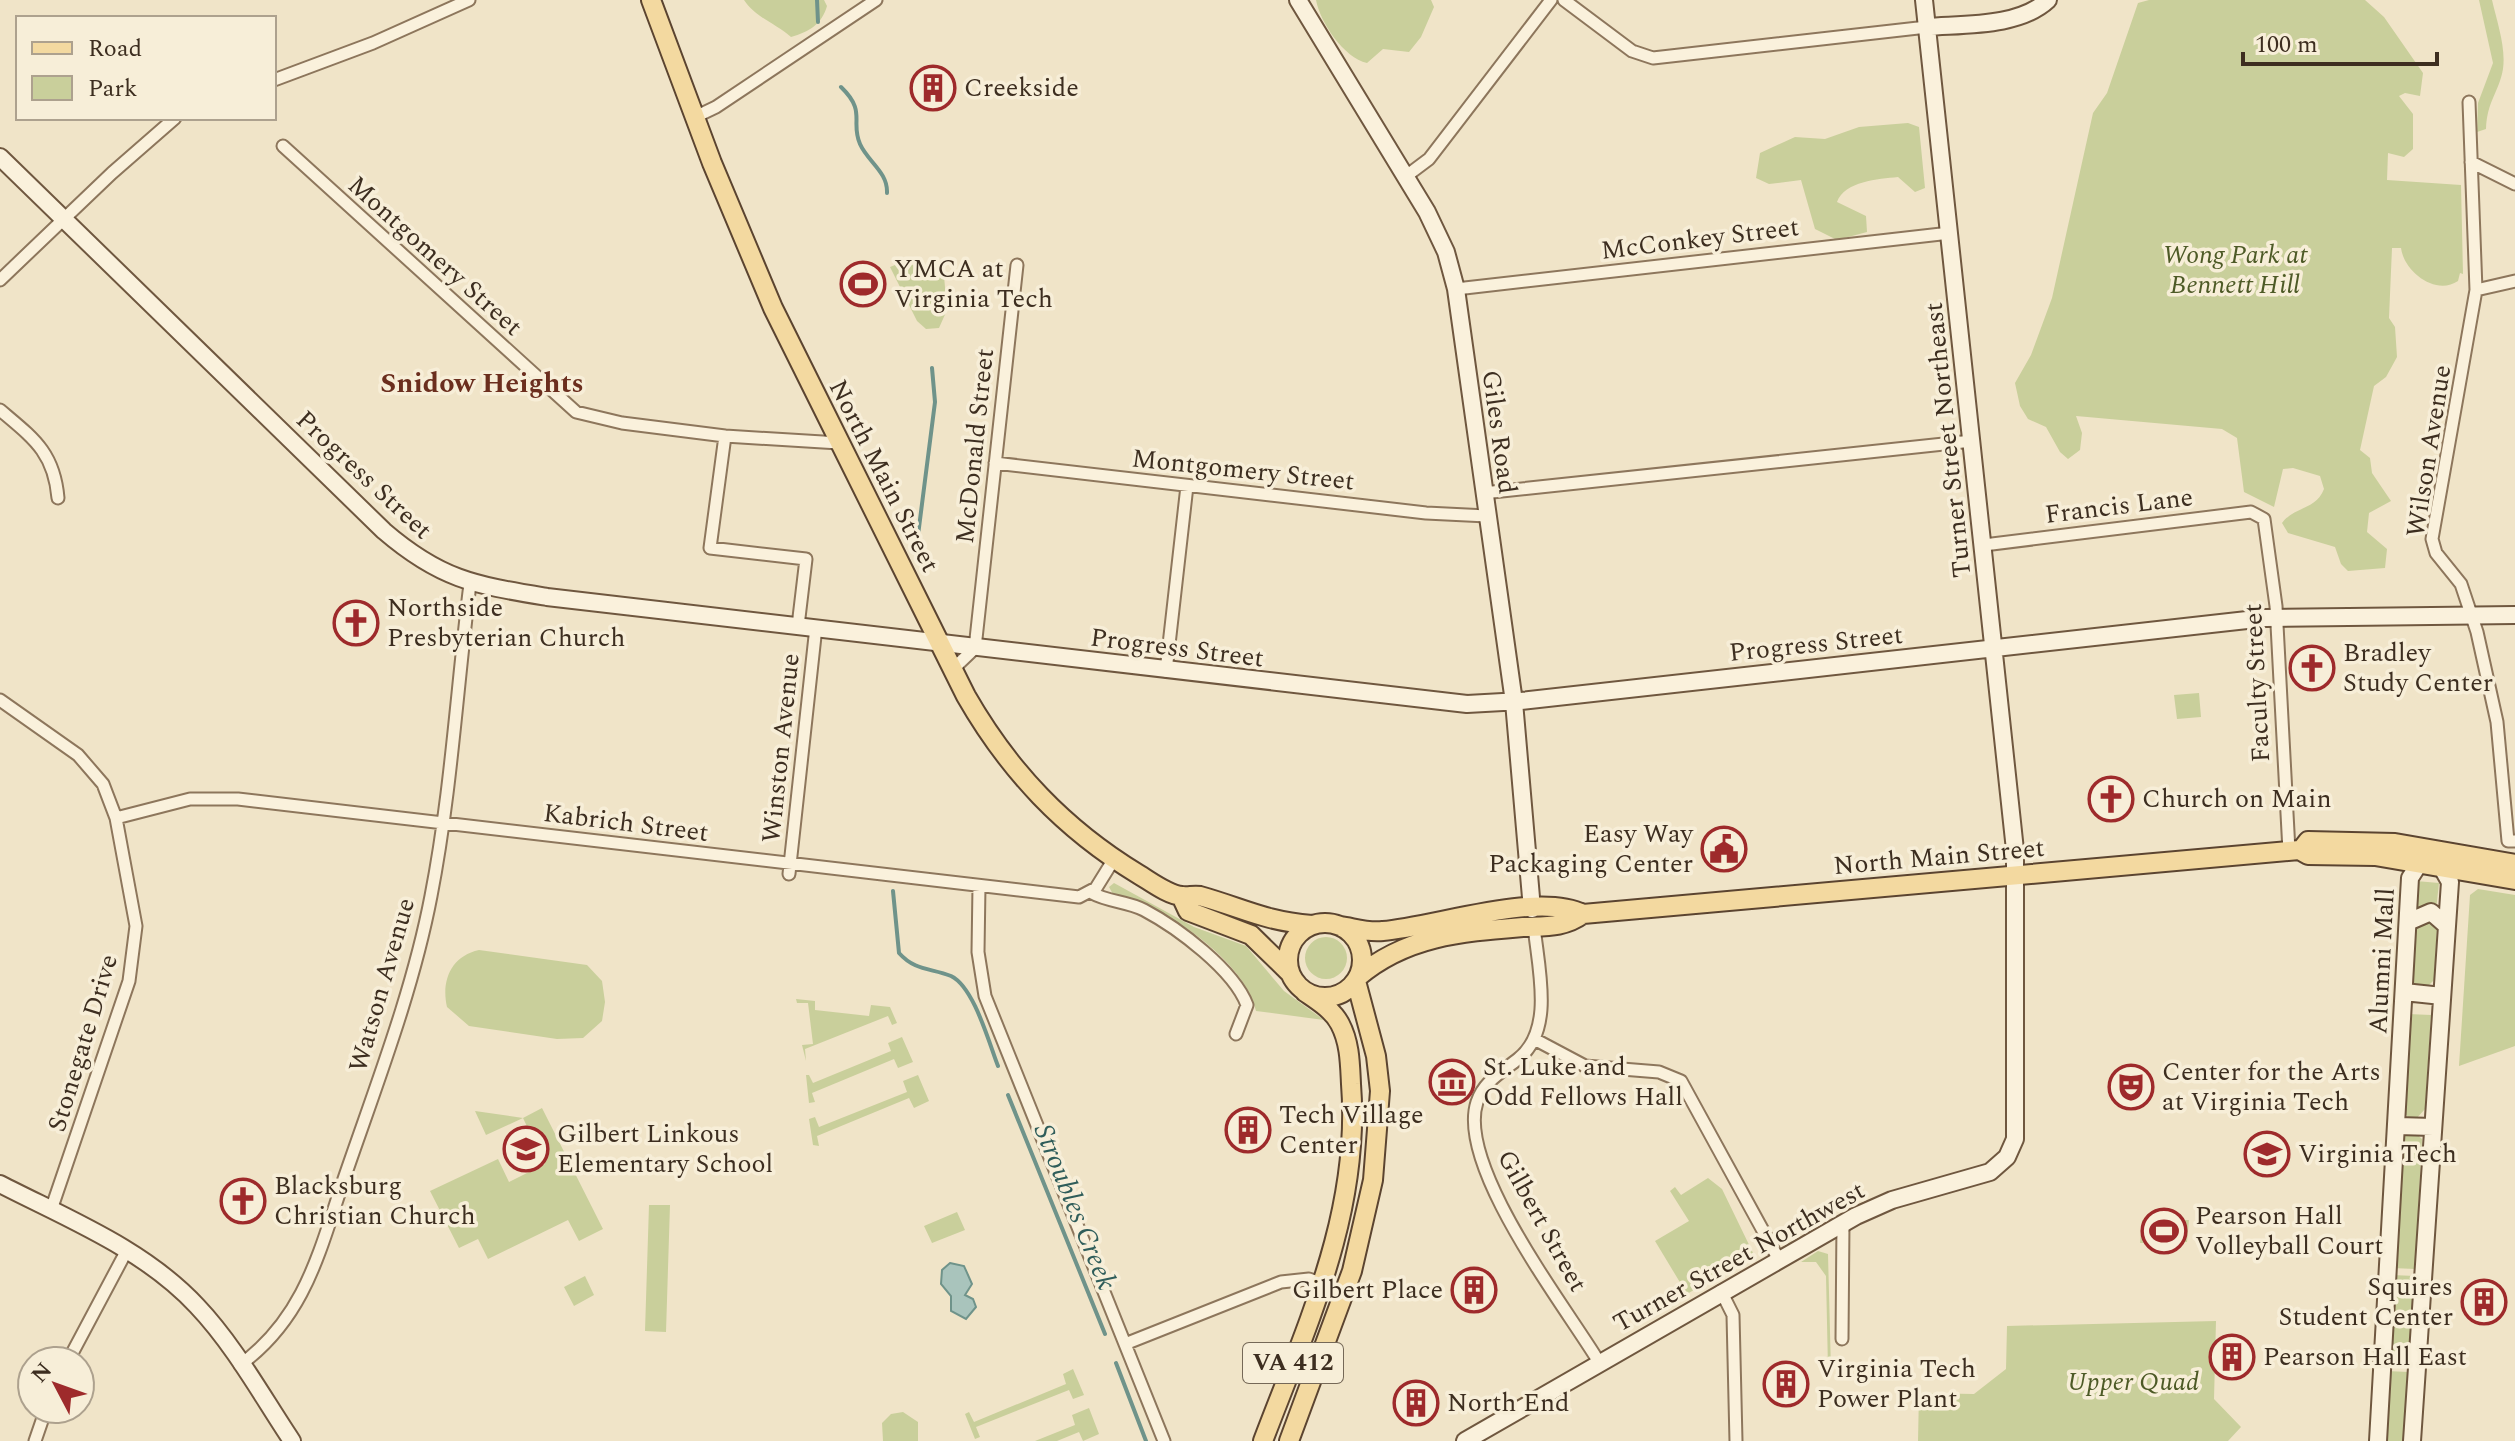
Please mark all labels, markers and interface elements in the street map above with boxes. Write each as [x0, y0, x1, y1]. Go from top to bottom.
legend [16, 16, 276, 120]
scale bar [2243, 16, 2437, 66]
text: 100 m [2255, 27, 2318, 63]
text: Road [88, 31, 142, 67]
building icon: Creekside [909, 64, 957, 112]
place label: Creekside [964, 68, 1079, 108]
text: Park [88, 71, 138, 107]
street label: Montgomery Street [338, 166, 532, 346]
street label: McConkey Street [1599, 207, 1801, 271]
park label: Wong Park at Bennett Hill [2163, 235, 2308, 305]
place label: YMCA at Virginia Tech [894, 249, 1053, 319]
sports icon: YMCA at Virginia Tech [839, 260, 887, 308]
street label: Turner Street Northeast [1914, 300, 1982, 580]
street label: McDonald Street [945, 346, 1005, 546]
district label: Snidow Heights [380, 362, 584, 405]
street label: Wilson Avenue [2396, 362, 2462, 540]
street label: Giles Road [1471, 367, 1527, 497]
street label: North Main Street [818, 373, 950, 579]
street label: Progress Street [287, 401, 441, 549]
street label: Montgomery Street [1130, 438, 1356, 502]
street label: Francis Lane [2043, 477, 2195, 535]
place label: Northside Presbyterian Church [387, 588, 625, 658]
church icon: Northside Presbyterian Church [332, 599, 380, 647]
street label: Faculty Street [2233, 602, 2281, 764]
street label: Progress Street [1727, 615, 1905, 673]
street label: Progress Street [1088, 618, 1266, 678]
place label: Bradley Study Center [2343, 633, 2493, 703]
church icon: Bradley Study Center [2288, 644, 2336, 692]
street label: Winston Avenue [751, 651, 811, 845]
church icon: Church on Main [2087, 775, 2135, 823]
place label: Church on Main [2142, 779, 2332, 819]
street label: Kabrich Street [541, 793, 711, 853]
place label: Easy Way Packaging Center [1488, 814, 1695, 884]
public building icon: Easy Way Packaging Center [1700, 825, 1748, 873]
street label: North Main Street [1832, 828, 2046, 886]
street label: Alumni Mall [2358, 887, 2406, 1035]
street label: Watson Avenue [338, 893, 426, 1077]
street label: Stonegate Drive [37, 949, 129, 1137]
place label: St. Luke and Odd Fellows Hall [1483, 1047, 1683, 1117]
place label: Center for the Arts at Virginia Tech [2162, 1052, 2381, 1122]
museum icon: St. Luke and Odd Fellows Hall [1428, 1058, 1476, 1106]
theatre icon: Center for the Arts at Virginia Tech [2107, 1063, 2155, 1111]
place label: Tech Village Center [1279, 1095, 1424, 1165]
building icon: Tech Village Center [1224, 1106, 1272, 1154]
place label: Gilbert Linkous Elementary School [557, 1114, 773, 1184]
water label: Stroubles Creek [1022, 1117, 1128, 1297]
school or university icon: Gilbert Linkous Elementary School [502, 1125, 550, 1173]
school or university icon: Virginia Tech [2243, 1130, 2291, 1178]
place label: Virginia Tech [2298, 1134, 2457, 1174]
street label: Gilbert Street [1486, 1143, 1598, 1299]
place label: Blacksburg Christian Church [274, 1166, 476, 1236]
street label: Turner Street Northwest [1606, 1171, 1872, 1343]
church icon: Blacksburg Christian Church [219, 1177, 267, 1225]
place label: Pearson Hall Volleyball Court [2195, 1196, 2383, 1266]
sports icon: Pearson Hall Volleyball Court [2140, 1207, 2188, 1255]
building icon: Gilbert Place [1450, 1266, 1498, 1314]
place label: Squires Student Center [2278, 1267, 2453, 1337]
place label: Gilbert Place [1292, 1270, 1443, 1310]
building icon: Squires Student Center [2460, 1278, 2508, 1326]
building icon: Pearson Hall East [2208, 1333, 2256, 1381]
place label: Pearson Hall East [2263, 1337, 2467, 1377]
road number: VA 412 [1243, 1343, 1343, 1383]
north arrow [16, 1345, 96, 1425]
place label: Virginia Tech Power Plant [1817, 1349, 1976, 1419]
text: N [24, 1355, 60, 1390]
building icon: Virginia Tech Power Plant [1762, 1360, 1810, 1408]
park label: Upper Quad [2067, 1362, 2199, 1402]
building icon: North End [1392, 1379, 1440, 1427]
place label: North End [1447, 1383, 1570, 1423]

